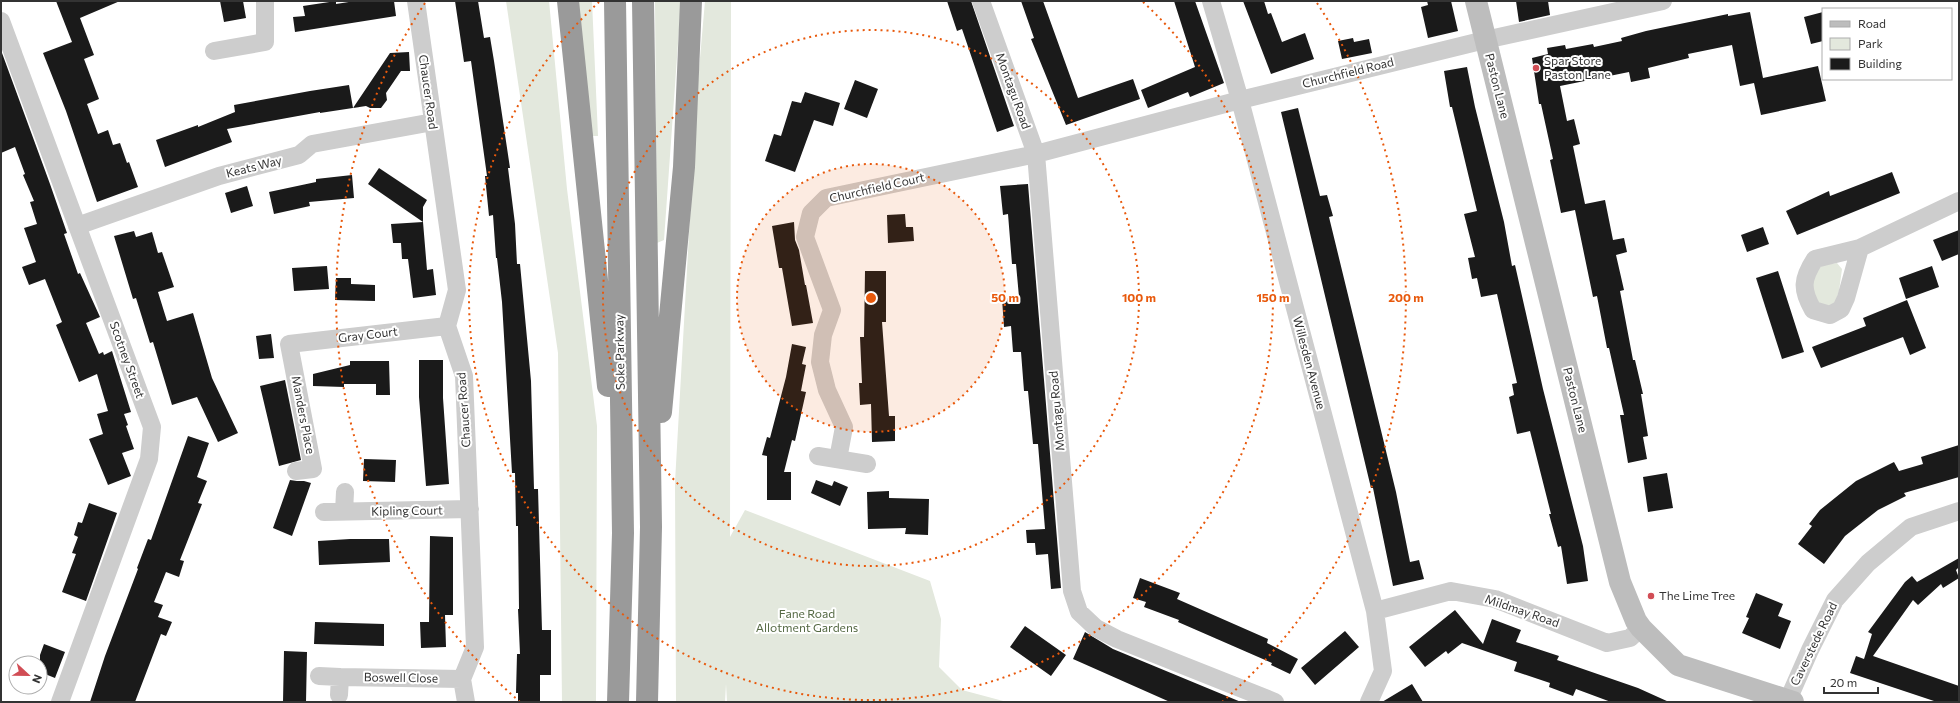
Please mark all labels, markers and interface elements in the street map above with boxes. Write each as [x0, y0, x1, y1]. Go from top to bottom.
legend [1822, 8, 1952, 80]
text: Road [1858, 16, 1886, 30]
text: Park [1858, 36, 1884, 50]
street label: Montagu Road [994, 51, 1034, 131]
street label: Paston Lane [1483, 52, 1513, 120]
place label: Spar Store Paston Lane [1544, 53, 1611, 81]
street label: Chaucer Road [417, 54, 441, 130]
street label: Churchfield Road [1301, 54, 1395, 90]
text: Building [1858, 56, 1902, 70]
marker: Spar Store Paston Lane [1531, 63, 1541, 73]
street label: Keats Way [224, 152, 283, 180]
street label: Churchfield Court [828, 169, 926, 205]
text: 50 m [991, 290, 1019, 304]
text: 100 m [1122, 290, 1156, 304]
text: 150 m [1256, 290, 1290, 304]
text: 200 m [1388, 290, 1424, 304]
centre of rings [864, 291, 878, 305]
street label: Soke Parkway [611, 314, 627, 390]
street label: Willesden Avenue [1291, 315, 1329, 411]
street label: Scotney Street [108, 319, 148, 400]
street label: Gray Court [337, 323, 399, 345]
street label: Paston Lane [1561, 366, 1591, 434]
street label: Montagu Road [1046, 370, 1066, 452]
street label: Chaucer Road [453, 372, 473, 448]
street label: Manders Place [290, 375, 318, 455]
street label: Kipling Court [371, 502, 443, 518]
place label: The Lime Tree [1659, 588, 1735, 602]
street label: Mildmay Road [1483, 591, 1561, 629]
marker: The Lime Tree [1646, 591, 1656, 601]
street label: Caverstede Road [1787, 599, 1839, 688]
park label: Fane Road Allotment Gardens [756, 606, 858, 634]
north arrow [8, 655, 48, 695]
street label: Boswell Close [364, 669, 438, 685]
scale bar [1824, 669, 1878, 695]
text: N [30, 673, 45, 685]
text: 20 m [1830, 675, 1857, 689]

